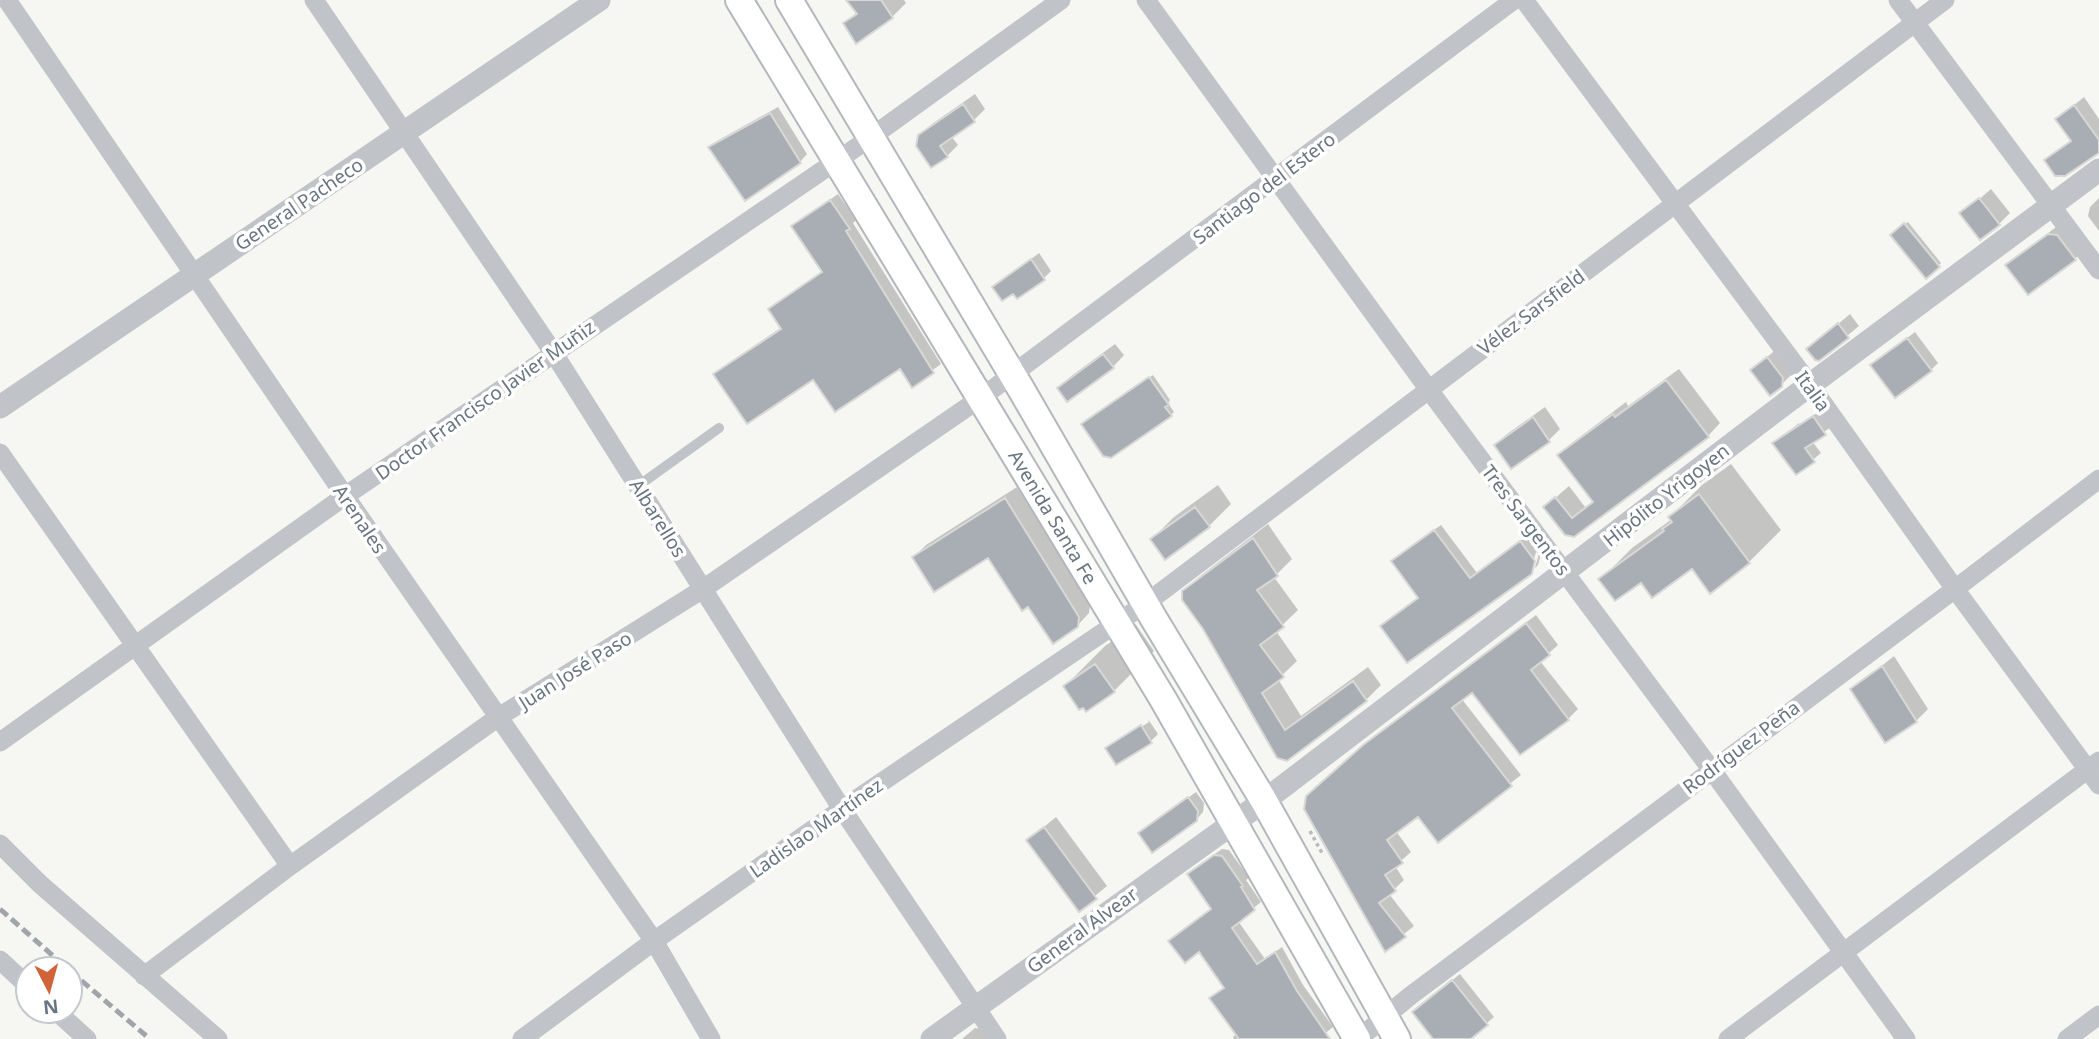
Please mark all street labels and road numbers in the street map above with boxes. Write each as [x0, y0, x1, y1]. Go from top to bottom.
street label: Santiago del Estero [1188, 126, 1340, 250]
street label: General Pacheco [230, 151, 368, 257]
street label: Vélez Sarsfield [1472, 263, 1590, 361]
street label: Doctor Francisco Javier Muñiz [370, 314, 600, 486]
street label: Italia [1789, 365, 1837, 417]
street label: Hipólito Yrigoyen [1598, 438, 1734, 552]
street label: Avenida Santa Fe [1003, 445, 1103, 589]
street label: Tres Sargentos [1476, 459, 1576, 581]
street label: Albarellos [624, 474, 692, 562]
street label: Arenales [328, 480, 392, 558]
street label: Juan José Paso [512, 625, 636, 716]
street label: Rodríguez Peña [1677, 694, 1805, 800]
street label: Ladislao Martínez [744, 772, 888, 884]
street label: General Alvear [1021, 881, 1143, 979]

